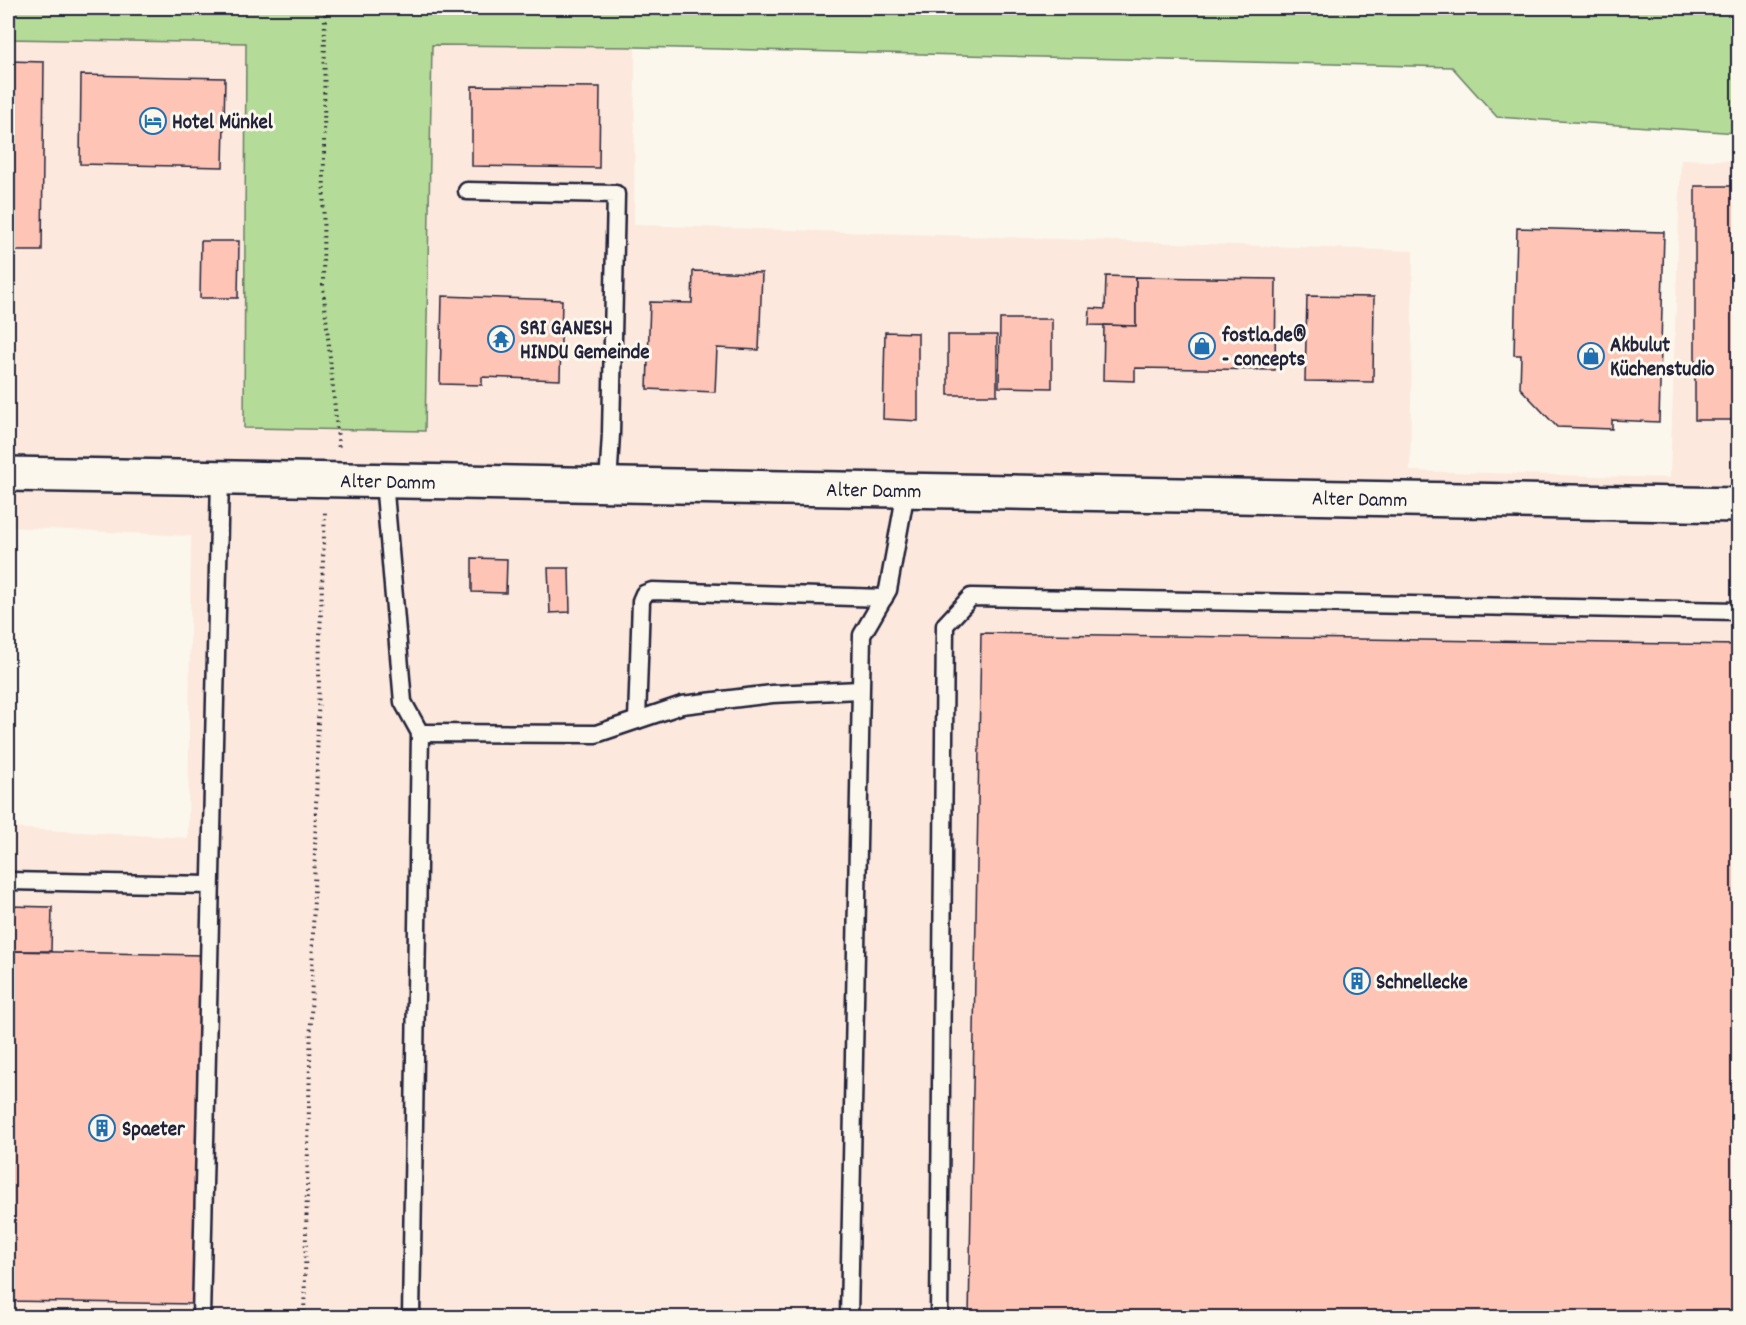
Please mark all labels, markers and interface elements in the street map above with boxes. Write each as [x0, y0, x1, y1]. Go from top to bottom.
hotel icon: Hotel Münkel [138, 106, 168, 136]
place label: Hotel Münkel [172, 109, 274, 139]
place label: SRI GANESH HINDU Gemeinde [520, 315, 650, 369]
place label: fostla.de® - concepts [1221, 322, 1307, 376]
temple icon: SRI GANESH HINDU Gemeinde [486, 324, 516, 354]
shop icon: fostla.de® - concepts [1187, 331, 1217, 361]
place label: Akbulut Küchenstudio [1610, 332, 1714, 386]
shop icon: Akbulut Küchenstudio [1576, 341, 1606, 371]
street label: Alter Damm [340, 468, 436, 500]
street label: Alter Damm [826, 477, 922, 508]
street label: Alter Damm [1312, 485, 1408, 517]
building icon: Schnellecke [1342, 966, 1372, 996]
place label: Schnellecke [1376, 969, 1468, 999]
building icon: Spaeter [87, 1113, 117, 1143]
place label: Spaeter [122, 1116, 186, 1146]

